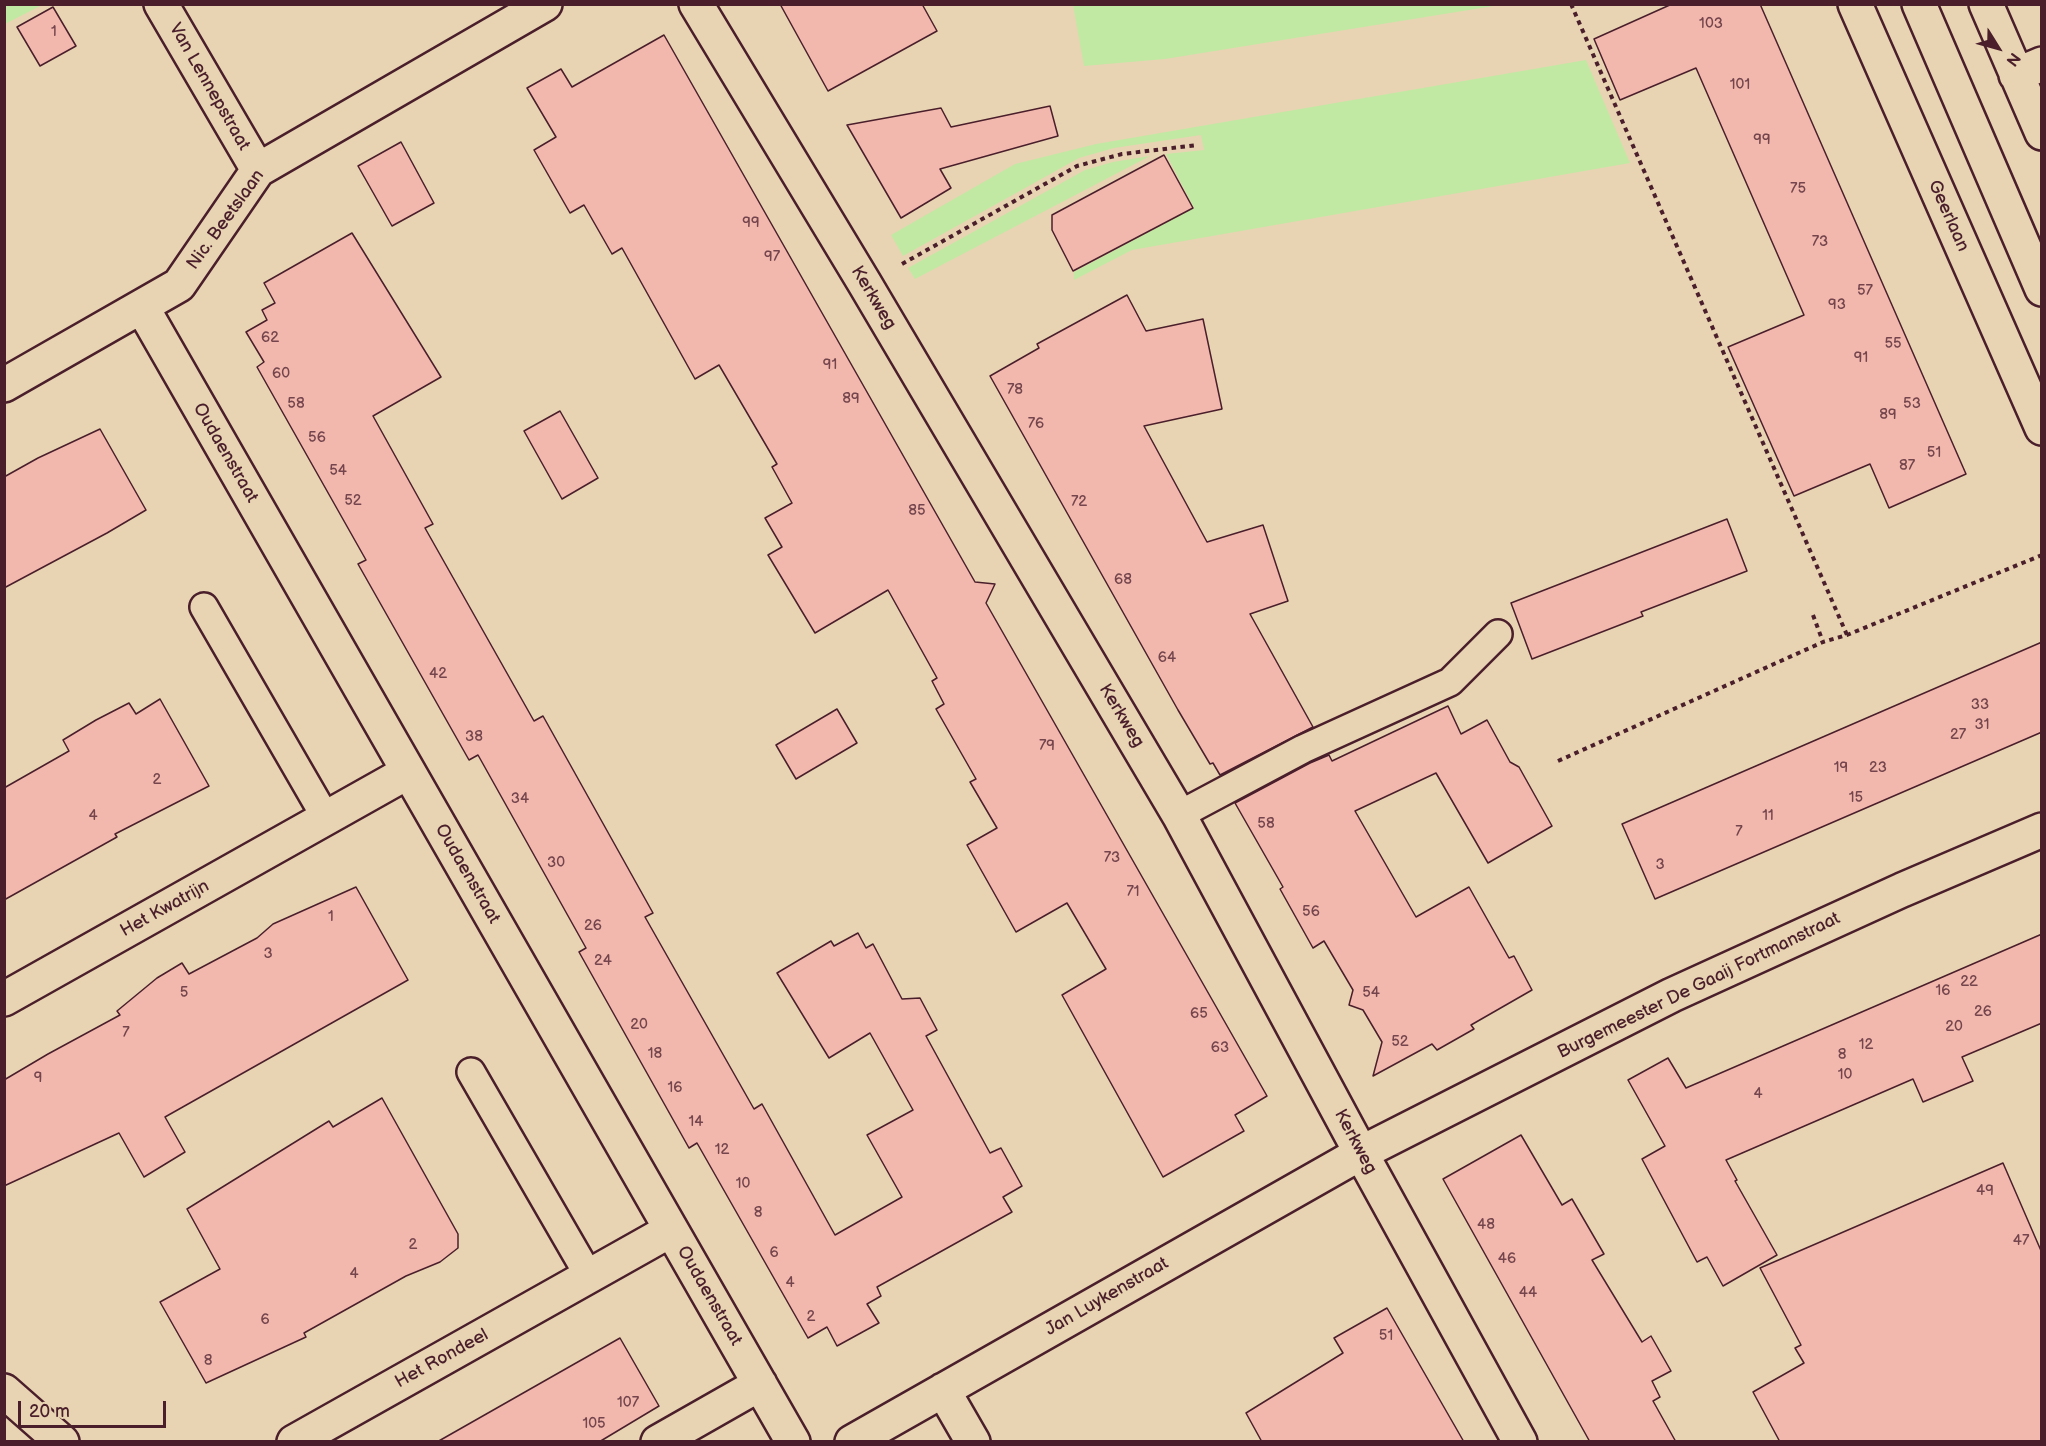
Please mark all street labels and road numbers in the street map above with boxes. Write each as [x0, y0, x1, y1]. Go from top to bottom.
street label: Van Lennepstraat [164, 20, 254, 154]
street label: Nic. Beetslaan [183, 166, 269, 274]
street label: Geerlaan [1923, 177, 1973, 255]
street label: Kerkweg [846, 262, 900, 334]
street label: Oudaenstraat [188, 399, 262, 507]
street label: Kerkweg [1094, 680, 1148, 752]
street label: Oudaenstraat [430, 820, 504, 928]
street label: Het Kwatrijn [117, 876, 213, 942]
street label: Burgemeester De Gaaij Fortmanstraat [1554, 908, 1844, 1064]
street label: Kerkweg [1329, 1106, 1381, 1178]
street label: Oudaenstraat [672, 1242, 746, 1350]
street label: Jan Luykenstraat [1042, 1253, 1172, 1341]
street label: Het Rondeel [392, 1325, 492, 1393]

